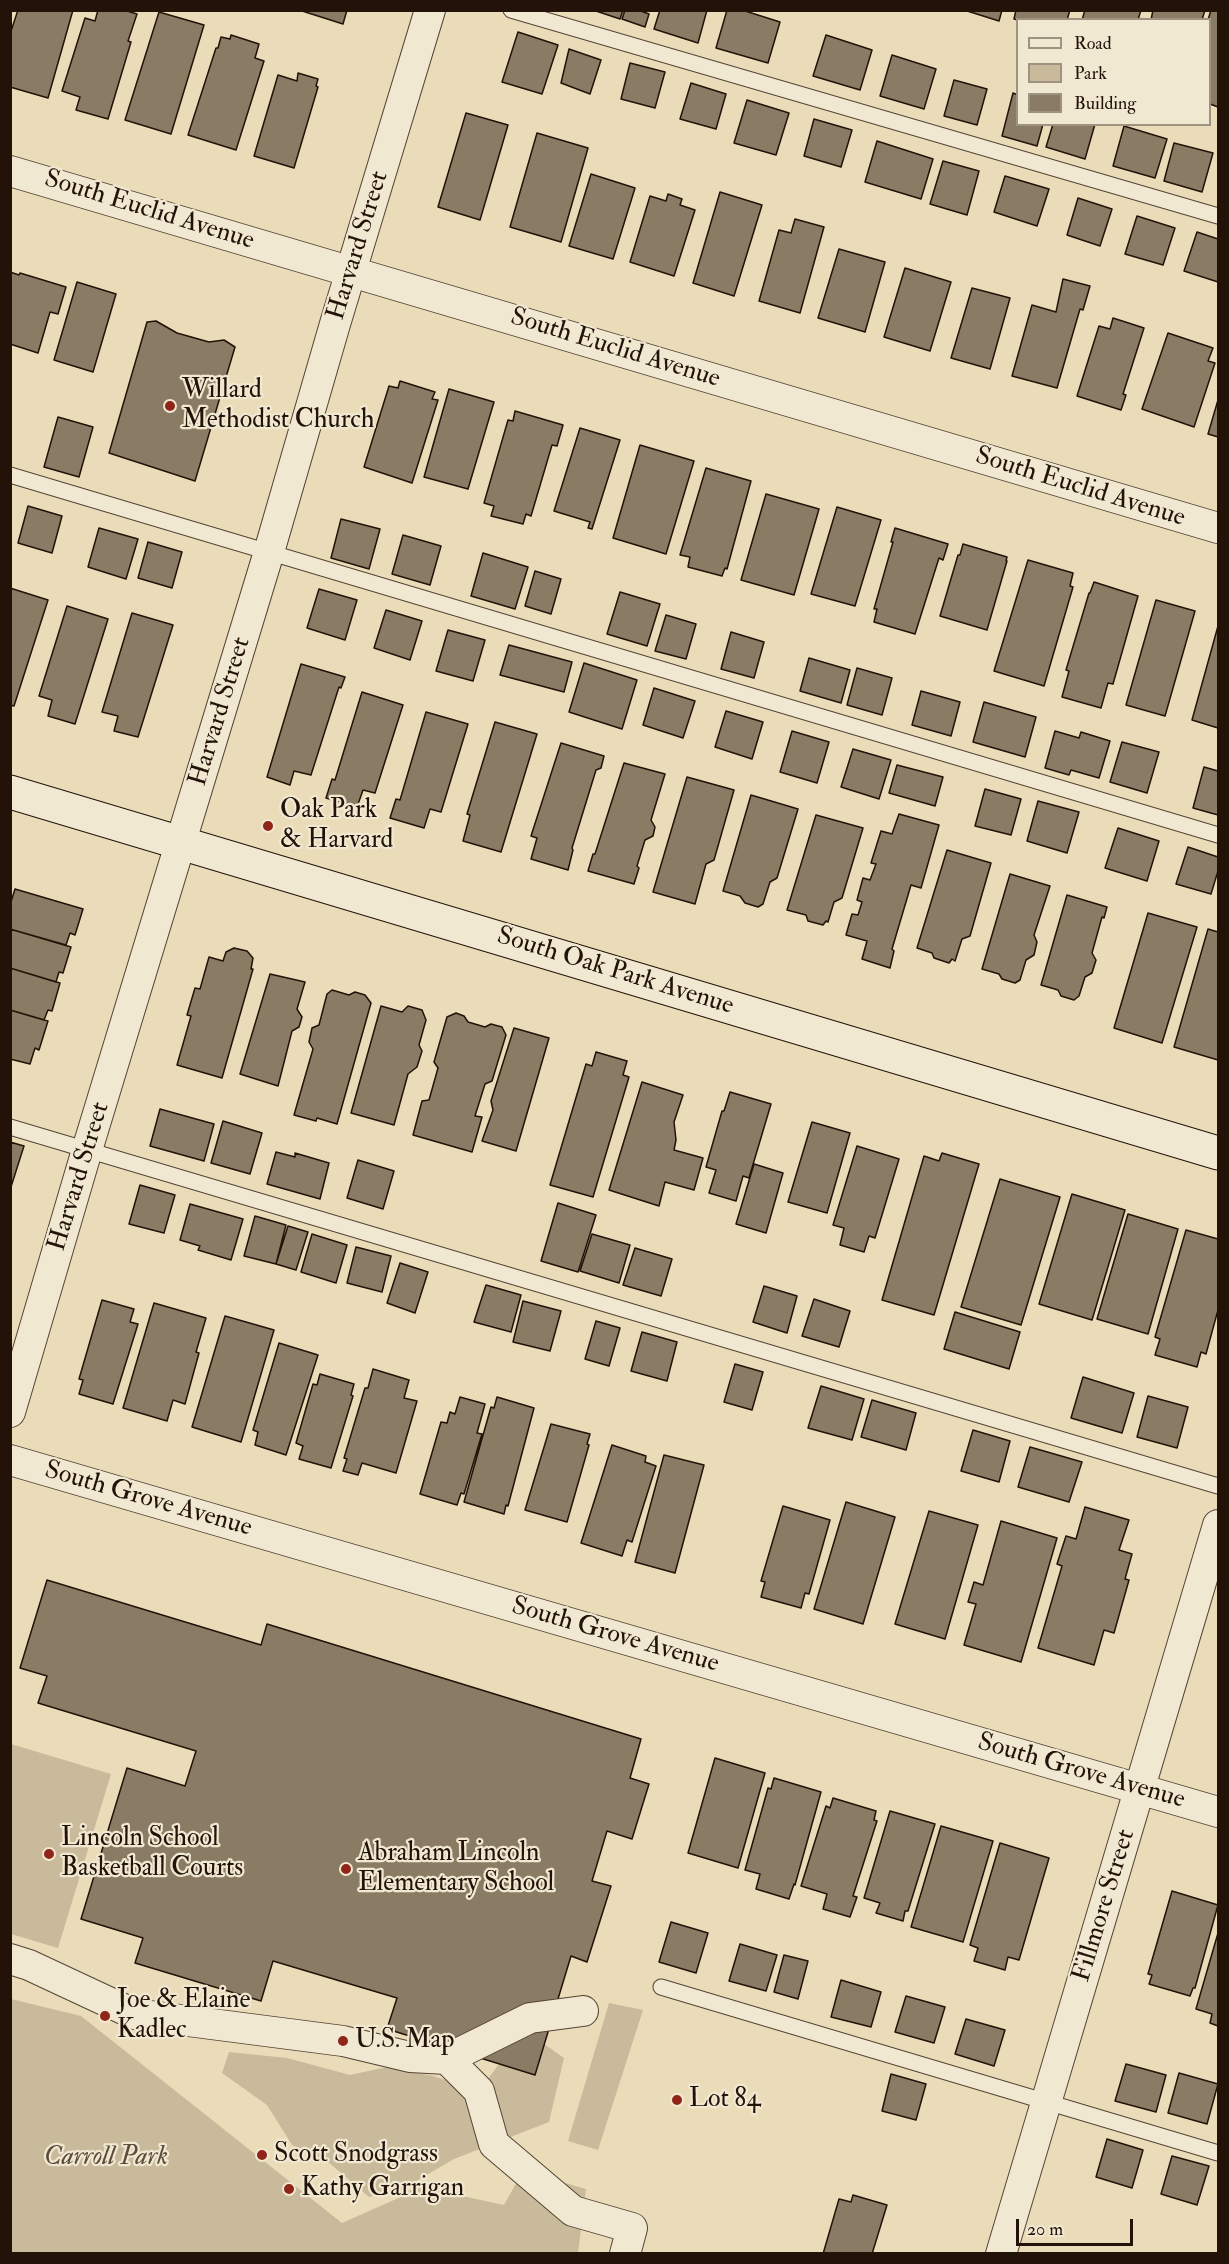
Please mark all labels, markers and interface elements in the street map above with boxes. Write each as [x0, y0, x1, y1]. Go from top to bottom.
legend [1016, 18, 1211, 126]
text: Road [1074, 32, 1112, 55]
text: Park [1074, 62, 1107, 85]
text: Building [1074, 92, 1136, 115]
street label: South Euclid Avenue [40, 164, 258, 258]
street label: Harvard Street [322, 168, 396, 324]
street label: South Euclid Avenue [506, 302, 724, 396]
place label: Willard Methodist Church [182, 375, 374, 436]
marker: Willard Methodist Church [163, 399, 177, 413]
street label: South Euclid Avenue [971, 441, 1189, 535]
street label: Harvard Street [184, 634, 258, 790]
place label: Oak Park & Harvard [280, 795, 393, 856]
marker: Oak Park & Harvard [261, 819, 275, 833]
street label: South Oak Park Avenue [493, 921, 737, 1023]
street label: Harvard Street [43, 1099, 117, 1255]
street label: South Grove Avenue [41, 1455, 255, 1545]
street label: South Grove Avenue [508, 1591, 722, 1681]
street label: South Grove Avenue [974, 1727, 1188, 1817]
place label: Lincoln School Basketball Courts [61, 1823, 243, 1884]
street label: Fillmore Street [1067, 1826, 1143, 1986]
place label: Abraham Lincoln Elementary School [358, 1838, 554, 1900]
marker: Lincoln School Basketball Courts [42, 1847, 56, 1861]
marker: Abraham Lincoln Elementary School [339, 1862, 353, 1876]
place label: Joe & Elaine Kadlec [117, 1985, 250, 2046]
marker: Joe & Elaine Kadlec [98, 2009, 112, 2023]
place label: U.S. Map [355, 2025, 454, 2057]
marker: U.S. Map [336, 2034, 350, 2048]
place label: Lot 84 [689, 2084, 761, 2116]
marker: Lot 84 [670, 2093, 684, 2107]
place label: Scott Snodgrass [274, 2139, 438, 2171]
park label: Carroll Park [44, 2142, 168, 2174]
marker: Scott Snodgrass [255, 2148, 269, 2162]
place label: Kathy Garrigan [301, 2173, 464, 2205]
marker: Kathy Garrigan [282, 2182, 296, 2196]
scale bar [1019, 2207, 1136, 2245]
text: 20 m [1027, 2218, 1063, 2241]

